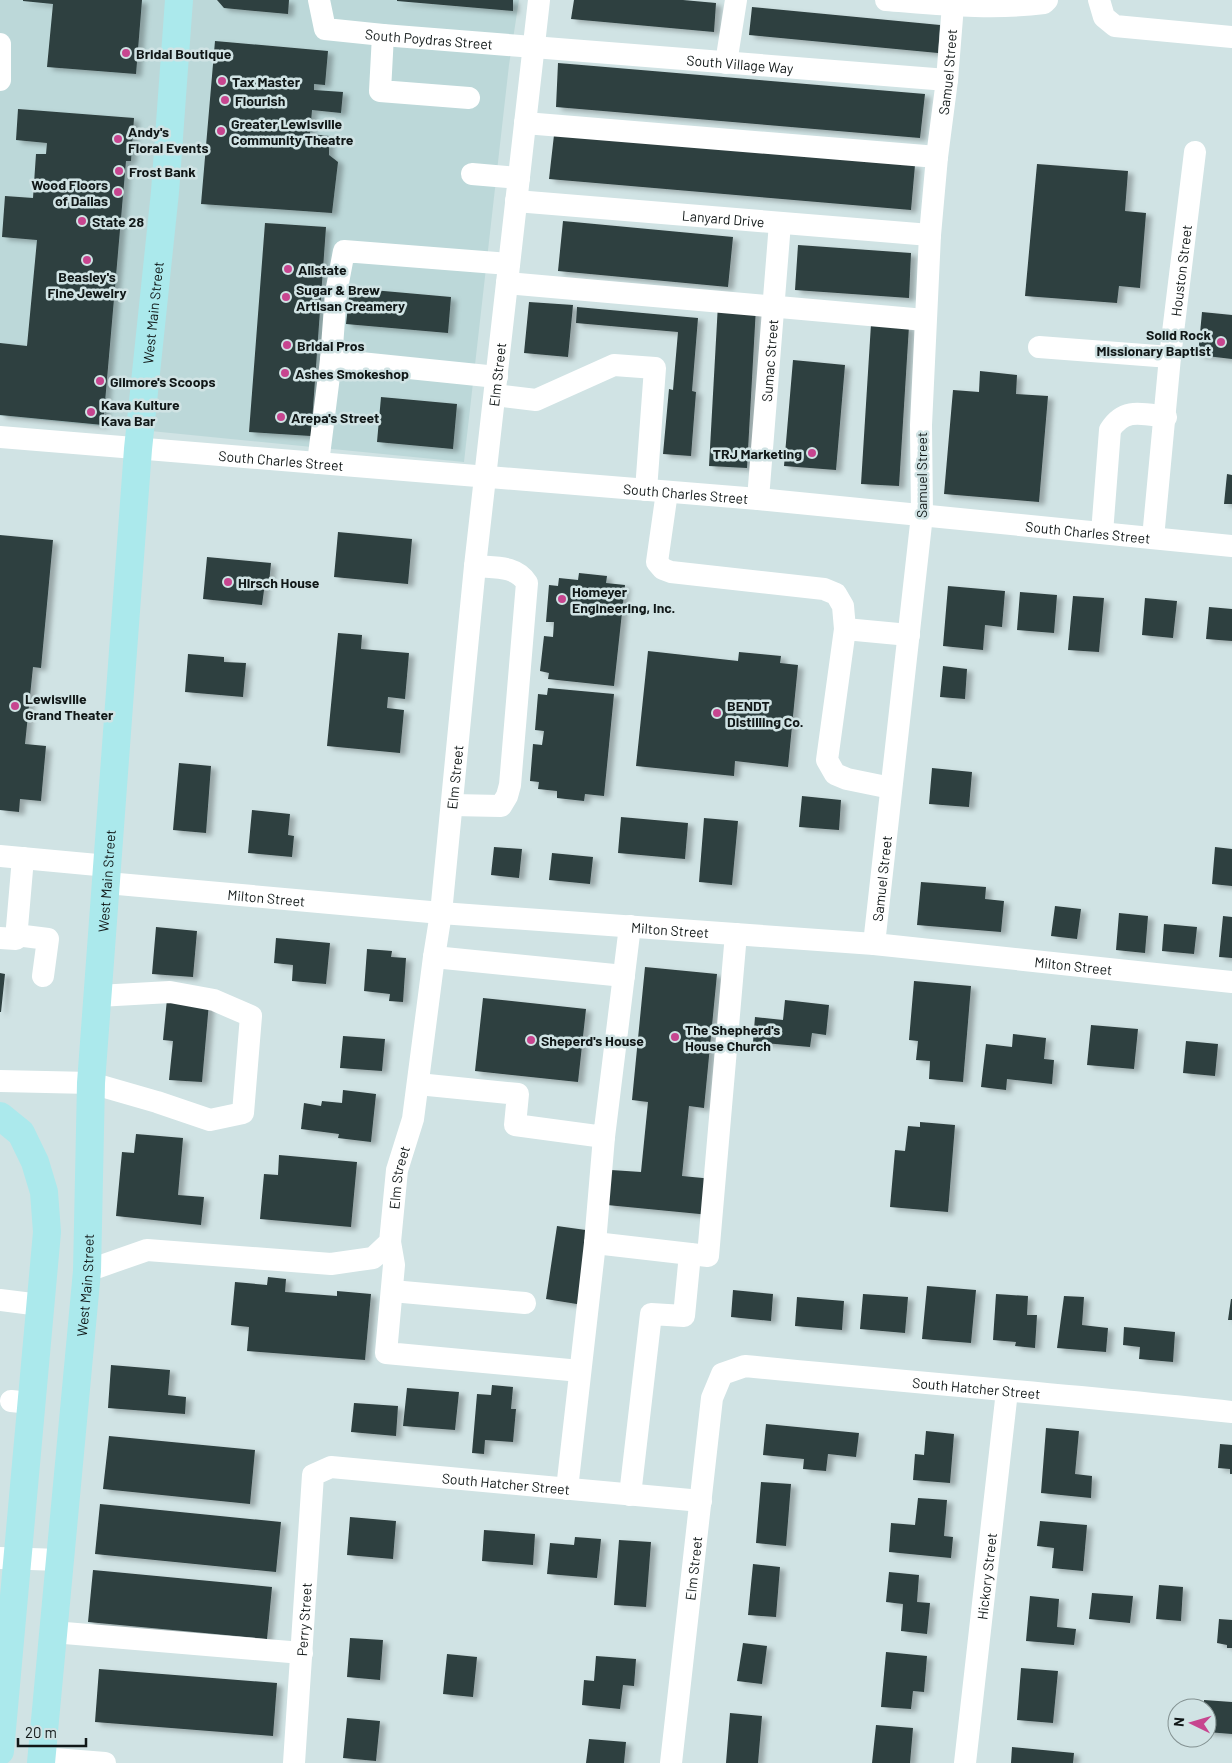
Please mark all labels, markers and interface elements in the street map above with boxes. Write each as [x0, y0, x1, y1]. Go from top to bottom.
street label: South Poydras Street [364, 25, 493, 52]
street label: Samuel Street [934, 28, 960, 116]
place label: Bridal Boutique [136, 45, 232, 62]
marker: Bridal Boutique [120, 47, 132, 59]
street label: South Village Way [686, 51, 795, 76]
place label: Tax Master [232, 73, 301, 90]
marker: Tax Master [216, 75, 228, 87]
place label: Flourish [235, 92, 285, 109]
marker: Flourish [219, 94, 231, 106]
place label: Greater Lewisville Community Theatre [231, 115, 354, 148]
place label: Andy's Floral Events [128, 123, 209, 156]
marker: Greater Lewisville Community Theatre [215, 125, 227, 137]
marker: Andy's Floral Events [112, 133, 124, 145]
place label: Frost Bank [129, 163, 196, 180]
marker: Frost Bank [113, 165, 125, 177]
place label: Wood Floors of Dallas [31, 176, 108, 209]
marker: Wood Floors of Dallas [112, 186, 124, 198]
street label: Lanyard Drive [681, 206, 765, 230]
place label: State 28 [92, 213, 144, 230]
marker: State 28 [76, 215, 88, 227]
street label: Houston Street [1167, 224, 1195, 317]
marker: Beasley's Fine Jewelry [81, 254, 93, 266]
street label: West Main Street [138, 261, 166, 365]
place label: Allstate [298, 261, 347, 278]
marker: Allstate [282, 263, 294, 275]
place label: Beasley's Fine Jewelry [47, 268, 127, 301]
place label: Sugar & Brew Artisan Creamery [296, 281, 405, 314]
marker: Sugar & Brew Artisan Creamery [280, 291, 292, 303]
street label: Sumac Street [757, 318, 781, 402]
place label: Solid Rock Missionary Baptist [1096, 326, 1212, 359]
marker: Solid Rock Missionary Baptist [1215, 336, 1227, 348]
place label: Bridal Pros [297, 337, 365, 354]
marker: Bridal Pros [281, 339, 293, 351]
street label: Elm Street [485, 342, 509, 407]
place label: Ashes Smokeshop [295, 365, 409, 382]
marker: Ashes Smokeshop [279, 367, 291, 379]
place label: Gilmore's Scoops [110, 373, 215, 390]
marker: Gilmore's Scoops [94, 375, 106, 387]
place label: Kava Kulture Kava Bar [101, 396, 180, 429]
marker: Kava Kulture Kava Bar [85, 406, 97, 418]
place label: Arepa's Street [291, 409, 379, 426]
marker: Arepa's Street [275, 411, 287, 423]
street label: Samuel Street [913, 432, 930, 518]
place label: TRJ Marketing [713, 445, 802, 462]
street label: South Charles Street [218, 446, 344, 474]
marker: TRJ Marketing [806, 447, 818, 459]
street label: South Charles Street [622, 479, 749, 507]
street label: South Charles Street [1025, 517, 1151, 546]
place label: Hirsch House [238, 574, 320, 591]
marker: Hirsch House [222, 576, 234, 588]
place label: Homeyer Engineering, Inc. [572, 583, 675, 616]
marker: Homeyer Engineering, Inc. [556, 593, 568, 605]
place label: Lewisville Grand Theater [25, 690, 114, 723]
place label: BENDT Distilling Co. [727, 697, 804, 730]
marker: Lewisville Grand Theater [9, 700, 21, 712]
marker: BENDT Distilling Co. [711, 707, 723, 719]
street label: Elm Street [443, 744, 466, 810]
street label: West Main Street [94, 829, 118, 933]
street label: Samuel Street [868, 835, 895, 922]
street label: Milton Street [227, 885, 306, 909]
street label: Milton Street [631, 918, 710, 941]
street label: Milton Street [1034, 953, 1113, 978]
place label: The Shepherd's House Church [685, 1021, 780, 1054]
marker: The Shepherd's House Church [669, 1031, 681, 1043]
place label: Sheperd's House [541, 1032, 644, 1049]
marker: Sheperd's House [525, 1034, 537, 1046]
street label: Elm Street [385, 1144, 413, 1210]
street label: West Main Street [72, 1233, 96, 1337]
street label: South Hatcher Street [912, 1373, 1041, 1402]
street label: South Hatcher Street [441, 1469, 571, 1497]
street label: Hickory Street [973, 1532, 999, 1621]
street label: Elm Street [681, 1535, 705, 1601]
street label: Perry Street [293, 1582, 314, 1657]
north arrow [1167, 1698, 1217, 1748]
scale bar [18, 1716, 85, 1748]
text: N [1170, 1716, 1187, 1727]
text: 20 m [25, 1723, 57, 1741]

